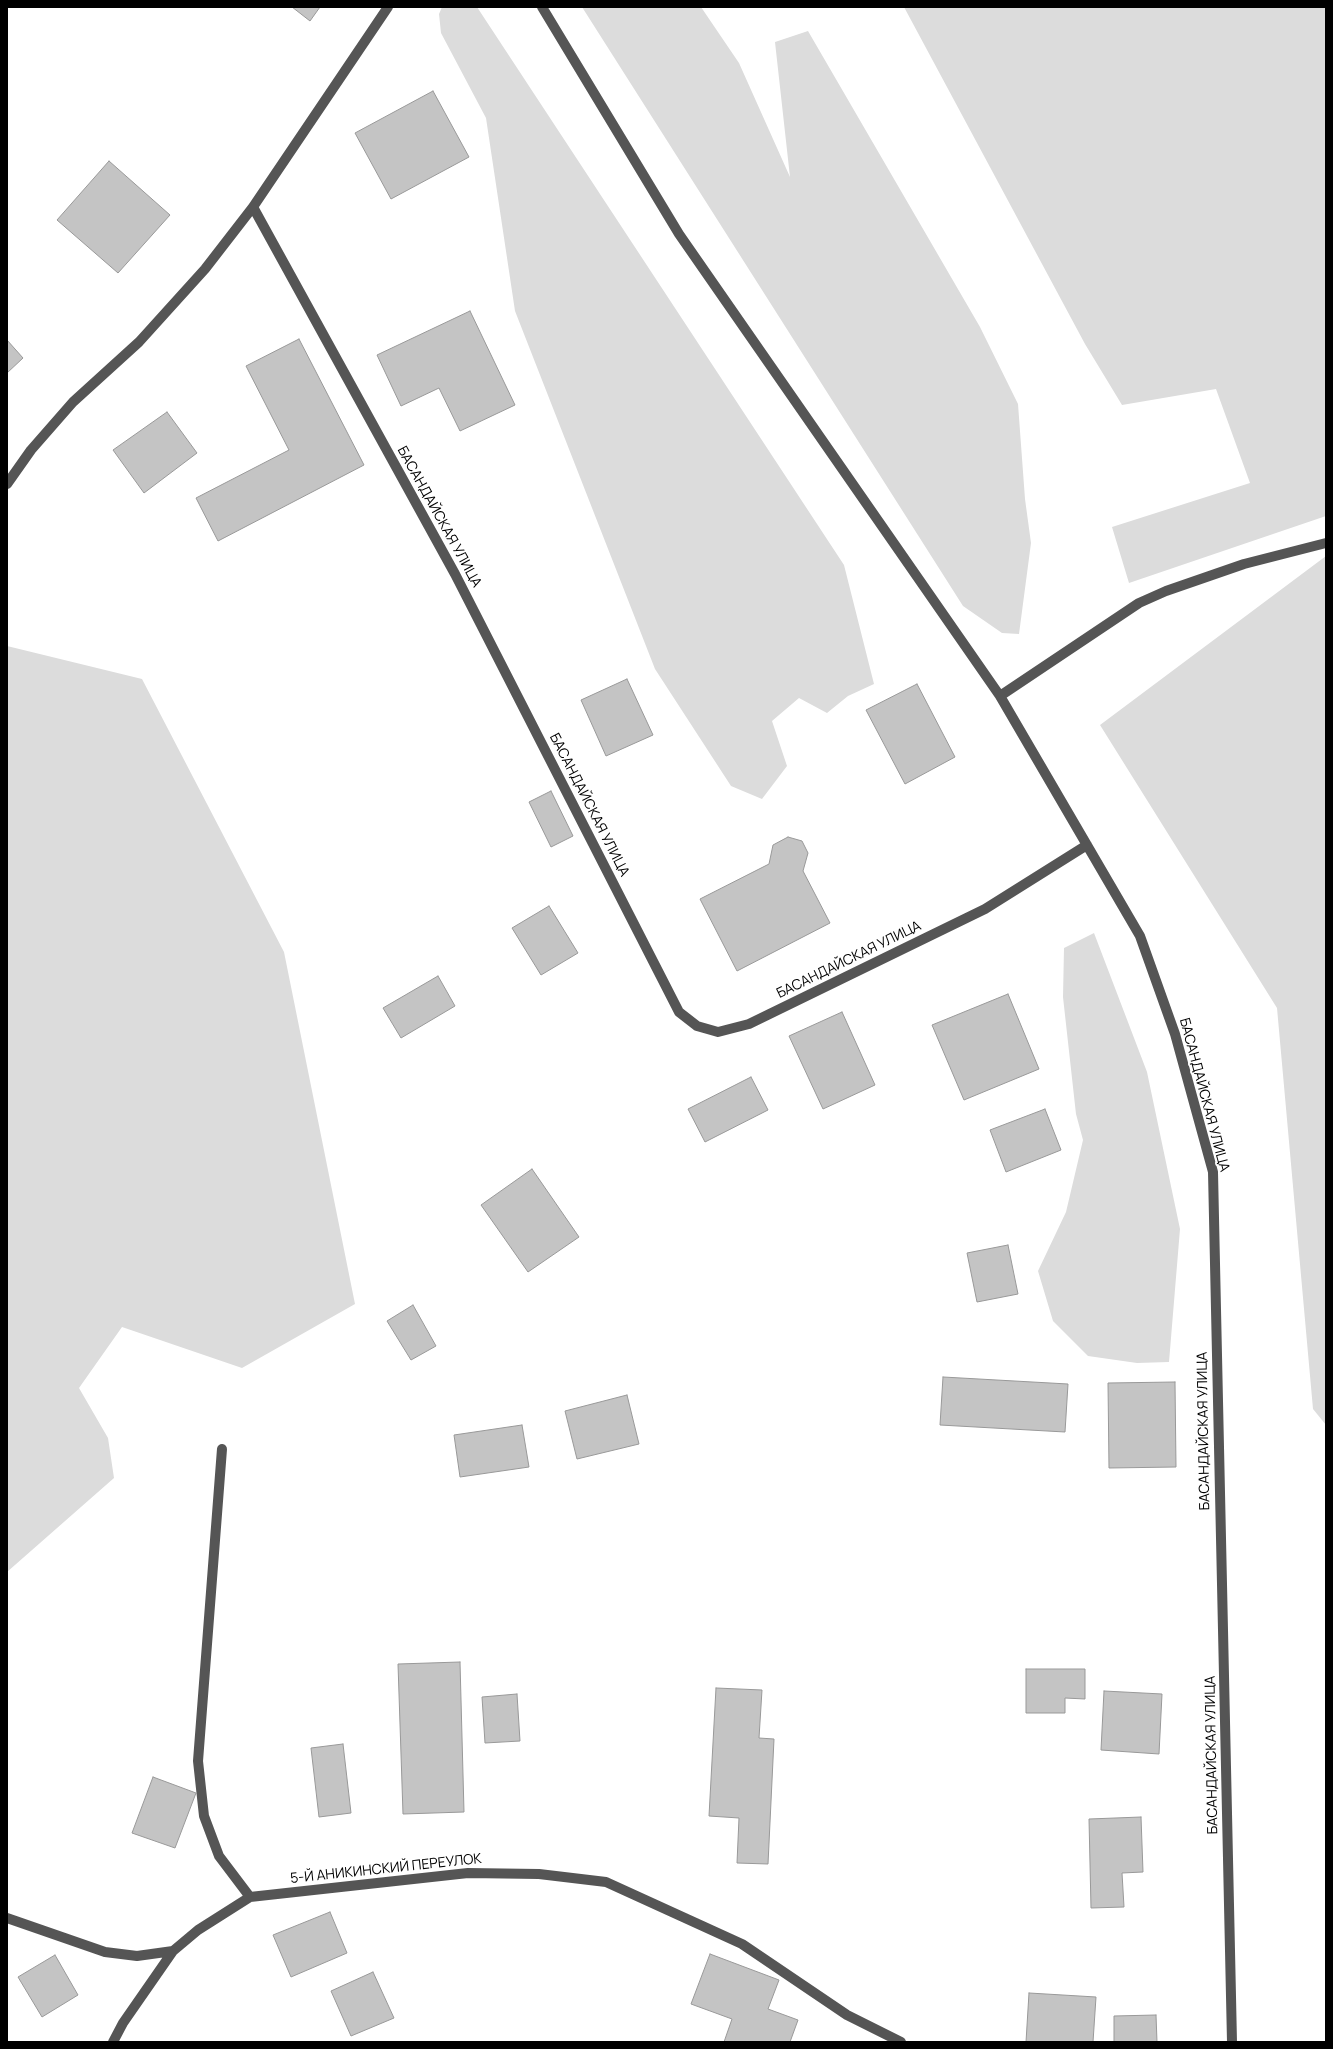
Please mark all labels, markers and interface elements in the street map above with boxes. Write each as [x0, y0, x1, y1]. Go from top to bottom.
street label: БАСАНДАЙСКАЯ УЛИЦА [393, 444, 485, 590]
street label: БАСАНДАЙСКАЯ УЛИЦА [546, 731, 632, 879]
street label: БАСАНДАЙСКАЯ УЛИЦА [774, 918, 924, 1002]
street label: БАСАНДАЙСКАЯ УЛИЦА [1175, 1016, 1233, 1174]
street label: БАСАНДАЙСКАЯ УЛИЦА [1194, 1352, 1214, 1510]
street label: БАСАНДАЙСКАЯ УЛИЦА [1202, 1676, 1222, 1834]
street label: 5-Й АНИКИНСКИЙ ПЕРЕУЛОК [290, 1851, 482, 1887]

